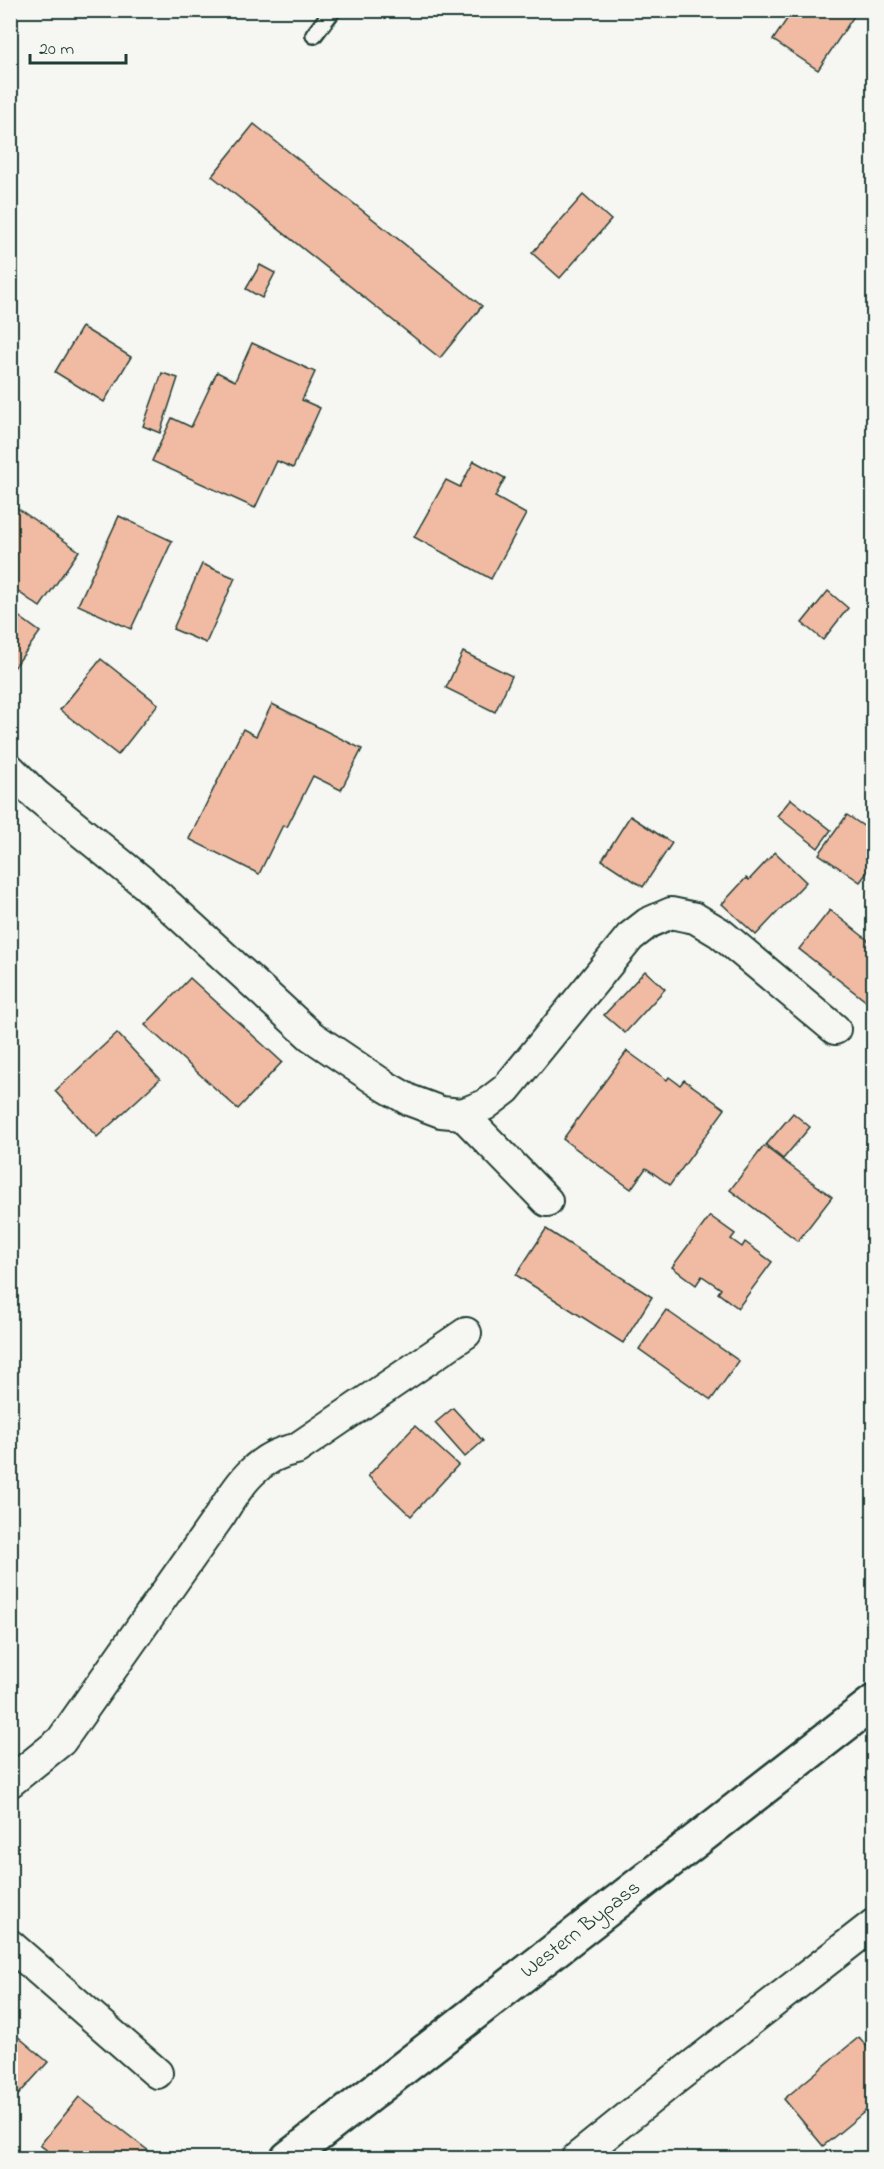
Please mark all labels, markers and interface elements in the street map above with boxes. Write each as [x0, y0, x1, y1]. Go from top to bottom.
scale bar [30, 27, 126, 65]
text: 20 m [39, 37, 74, 63]
street label: Western Bypass [515, 1874, 649, 1988]

